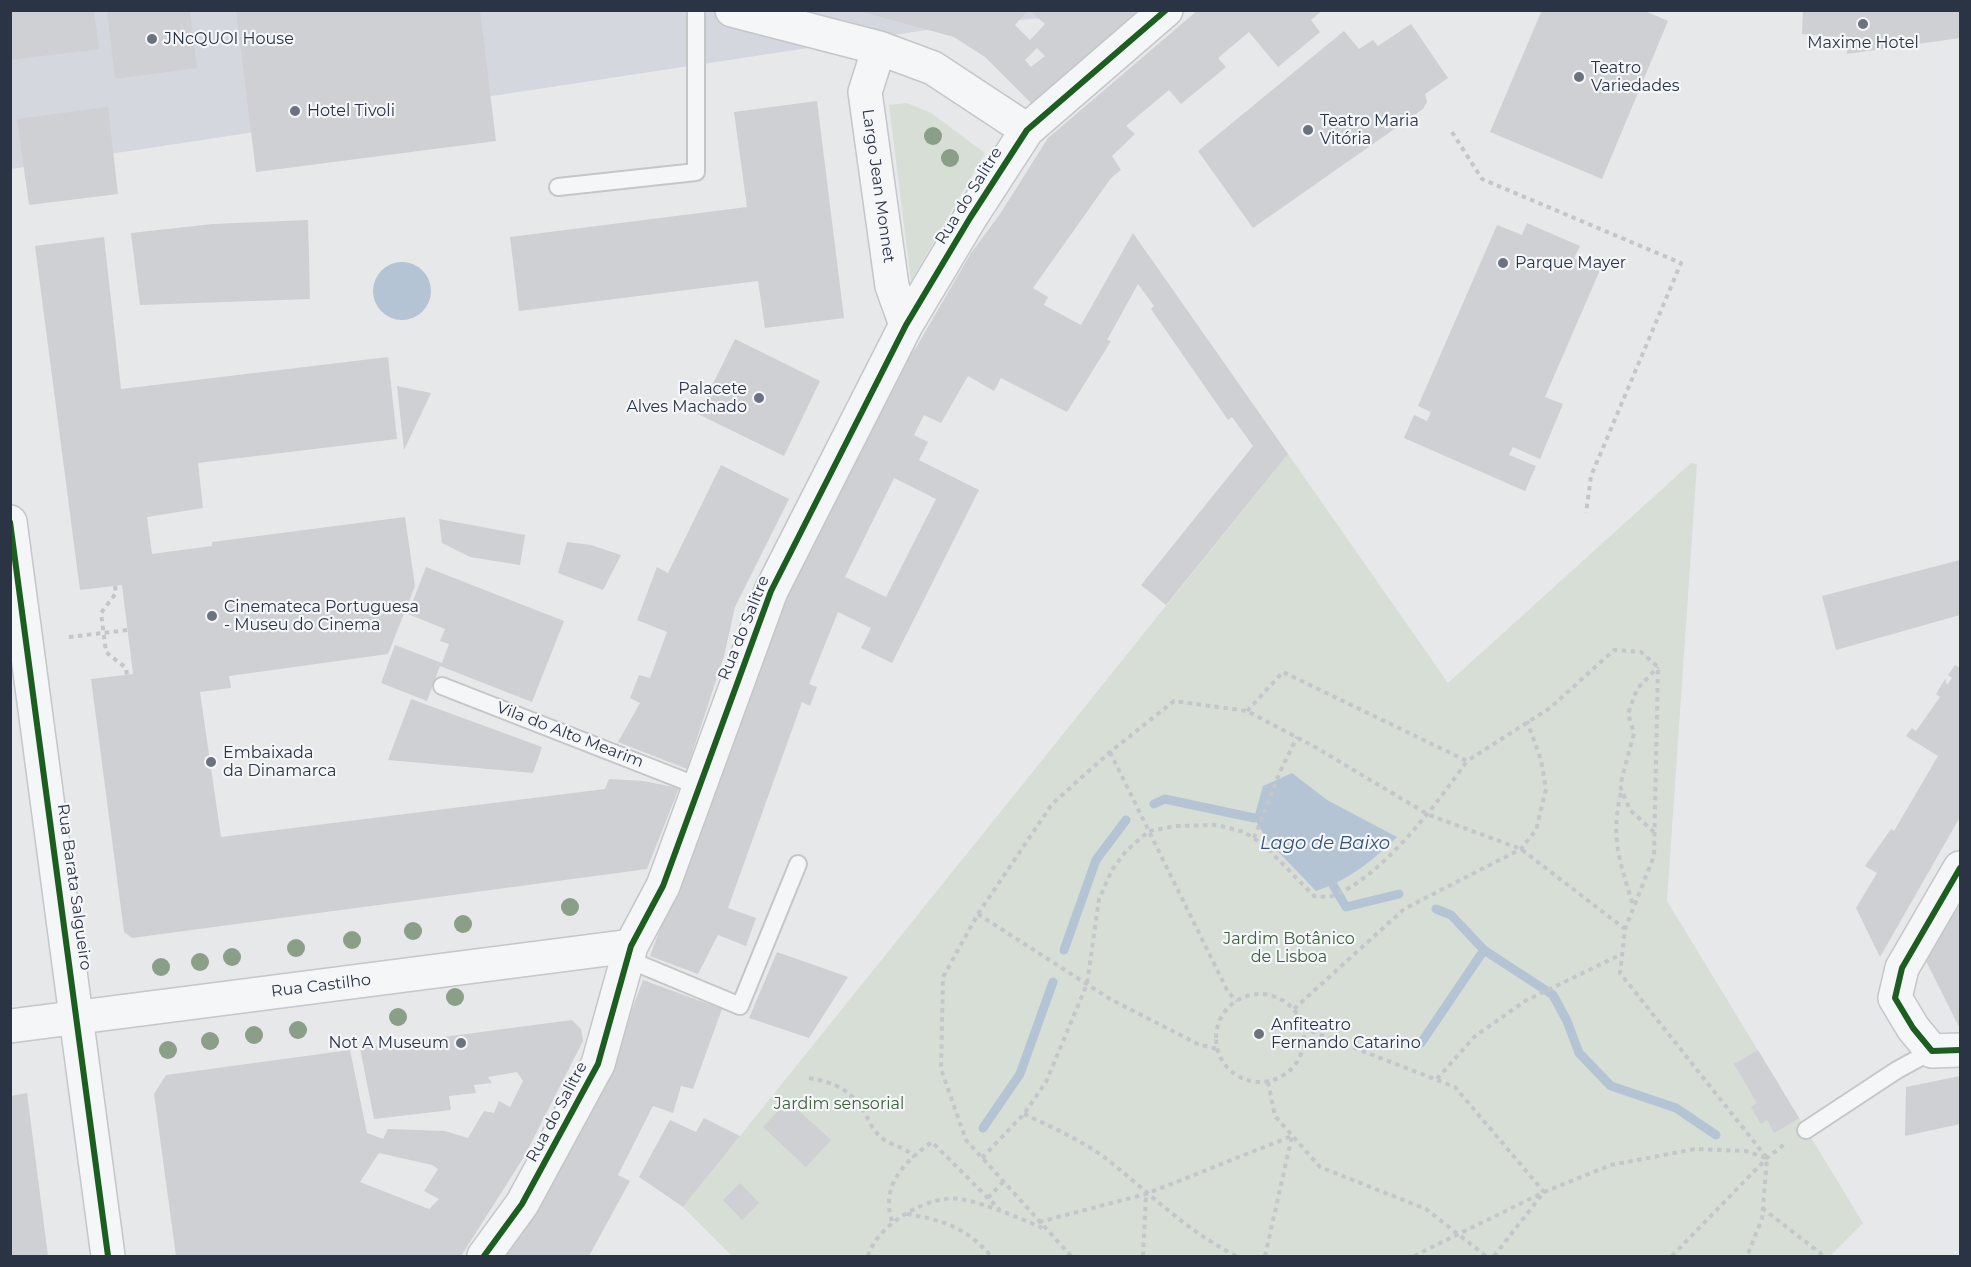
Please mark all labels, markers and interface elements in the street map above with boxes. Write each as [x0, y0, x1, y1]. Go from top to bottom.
marker: Maxime Hotel [1856, 17, 1870, 31]
place label: JNcQUOI House [164, 29, 294, 49]
marker: JNcQUOI House [145, 32, 159, 46]
place label: Maxime Hotel [1807, 33, 1919, 53]
place label: Teatro Variedades [1591, 58, 1680, 96]
marker: Teatro Variedades [1572, 70, 1586, 84]
place label: Hotel Tivoli [307, 101, 395, 121]
marker: Hotel Tivoli [288, 104, 302, 118]
street label: Largo Jean Monnet [858, 108, 898, 264]
place label: Teatro Maria Vitória [1320, 111, 1419, 149]
marker: Teatro Maria Vitória [1301, 123, 1315, 137]
street label: Rua do Salitre [931, 144, 1007, 248]
place label: Parque Mayer [1515, 253, 1626, 273]
marker: Parque Mayer [1496, 256, 1510, 270]
place label: Palacete Alves Machado [626, 379, 747, 417]
marker: Palacete Alves Machado [752, 391, 766, 405]
street label: Rua do Salitre [714, 573, 774, 683]
place label: Cinemateca Portuguesa - Museu do Cinema [224, 597, 419, 635]
marker: Cinemateca Portuguesa - Museu do Cinema [205, 609, 219, 623]
street label: Vila do Alto Mearim [494, 698, 646, 772]
place label: Embaixada da Dinamarca [223, 743, 336, 781]
marker: Embaixada da Dinamarca [204, 755, 218, 769]
street label: Rua Barata Salgueiro [53, 802, 95, 972]
water label: Lago de Baixo [1260, 833, 1390, 855]
park label: Jardim Botânico de Lisboa [1223, 929, 1355, 967]
street label: Rua Castilho [270, 970, 372, 1002]
place label: Anfiteatro Fernando Catarino [1271, 1015, 1421, 1053]
marker: Anfiteatro Fernando Catarino [1252, 1027, 1266, 1041]
place label: Not A Museum [328, 1033, 449, 1053]
marker: Not A Museum [454, 1036, 468, 1050]
street label: Rua do Salitre [522, 1058, 592, 1166]
park label: Jardim sensorial [774, 1094, 904, 1114]

